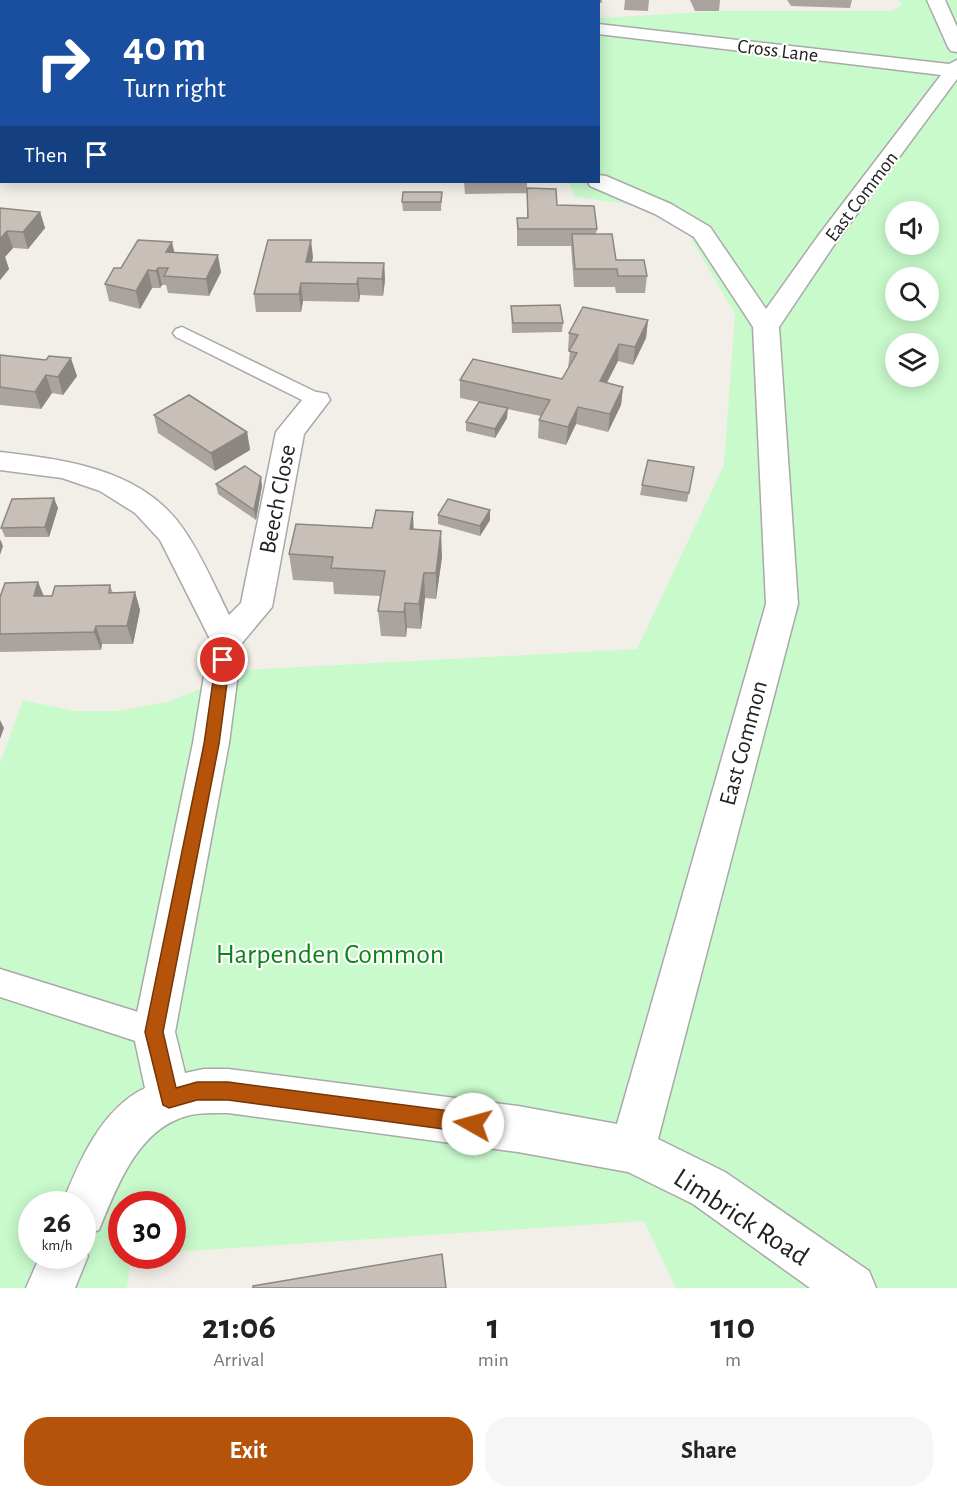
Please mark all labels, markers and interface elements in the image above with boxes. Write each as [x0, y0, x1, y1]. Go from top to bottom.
icon: right [24, 24, 102, 102]
text: 40 m [123, 26, 206, 68]
street label: Cross Lane [736, 36, 819, 66]
text: Turn right [123, 75, 226, 102]
icon: arrive [80, 138, 113, 171]
text: Then [24, 144, 68, 166]
street label: East Common [822, 148, 902, 245]
map controls [885, 201, 939, 387]
button: sound [885, 201, 939, 255]
button: search [885, 267, 939, 321]
button: layers [885, 333, 939, 387]
street label: Beech Close [256, 443, 300, 556]
pin [197, 634, 248, 685]
icon: arrive [206, 643, 239, 676]
street label: East Common [716, 678, 772, 808]
park label: Harpenden Common [216, 941, 444, 969]
position arrow [441, 1092, 505, 1156]
street label: Limbrick Road [668, 1164, 813, 1272]
speed limit sign: 30 [108, 1191, 186, 1269]
text: 26 [43, 1208, 71, 1238]
text: km/h [42, 1238, 72, 1253]
text: 21:06 [202, 1309, 276, 1345]
text: 1 [487, 1309, 500, 1345]
text: 110 [711, 1309, 755, 1345]
text: Arrival [213, 1350, 265, 1370]
text: min [478, 1350, 509, 1370]
text: m [725, 1350, 741, 1370]
button: Exit [24, 1417, 473, 1486]
button: Share [485, 1417, 933, 1486]

